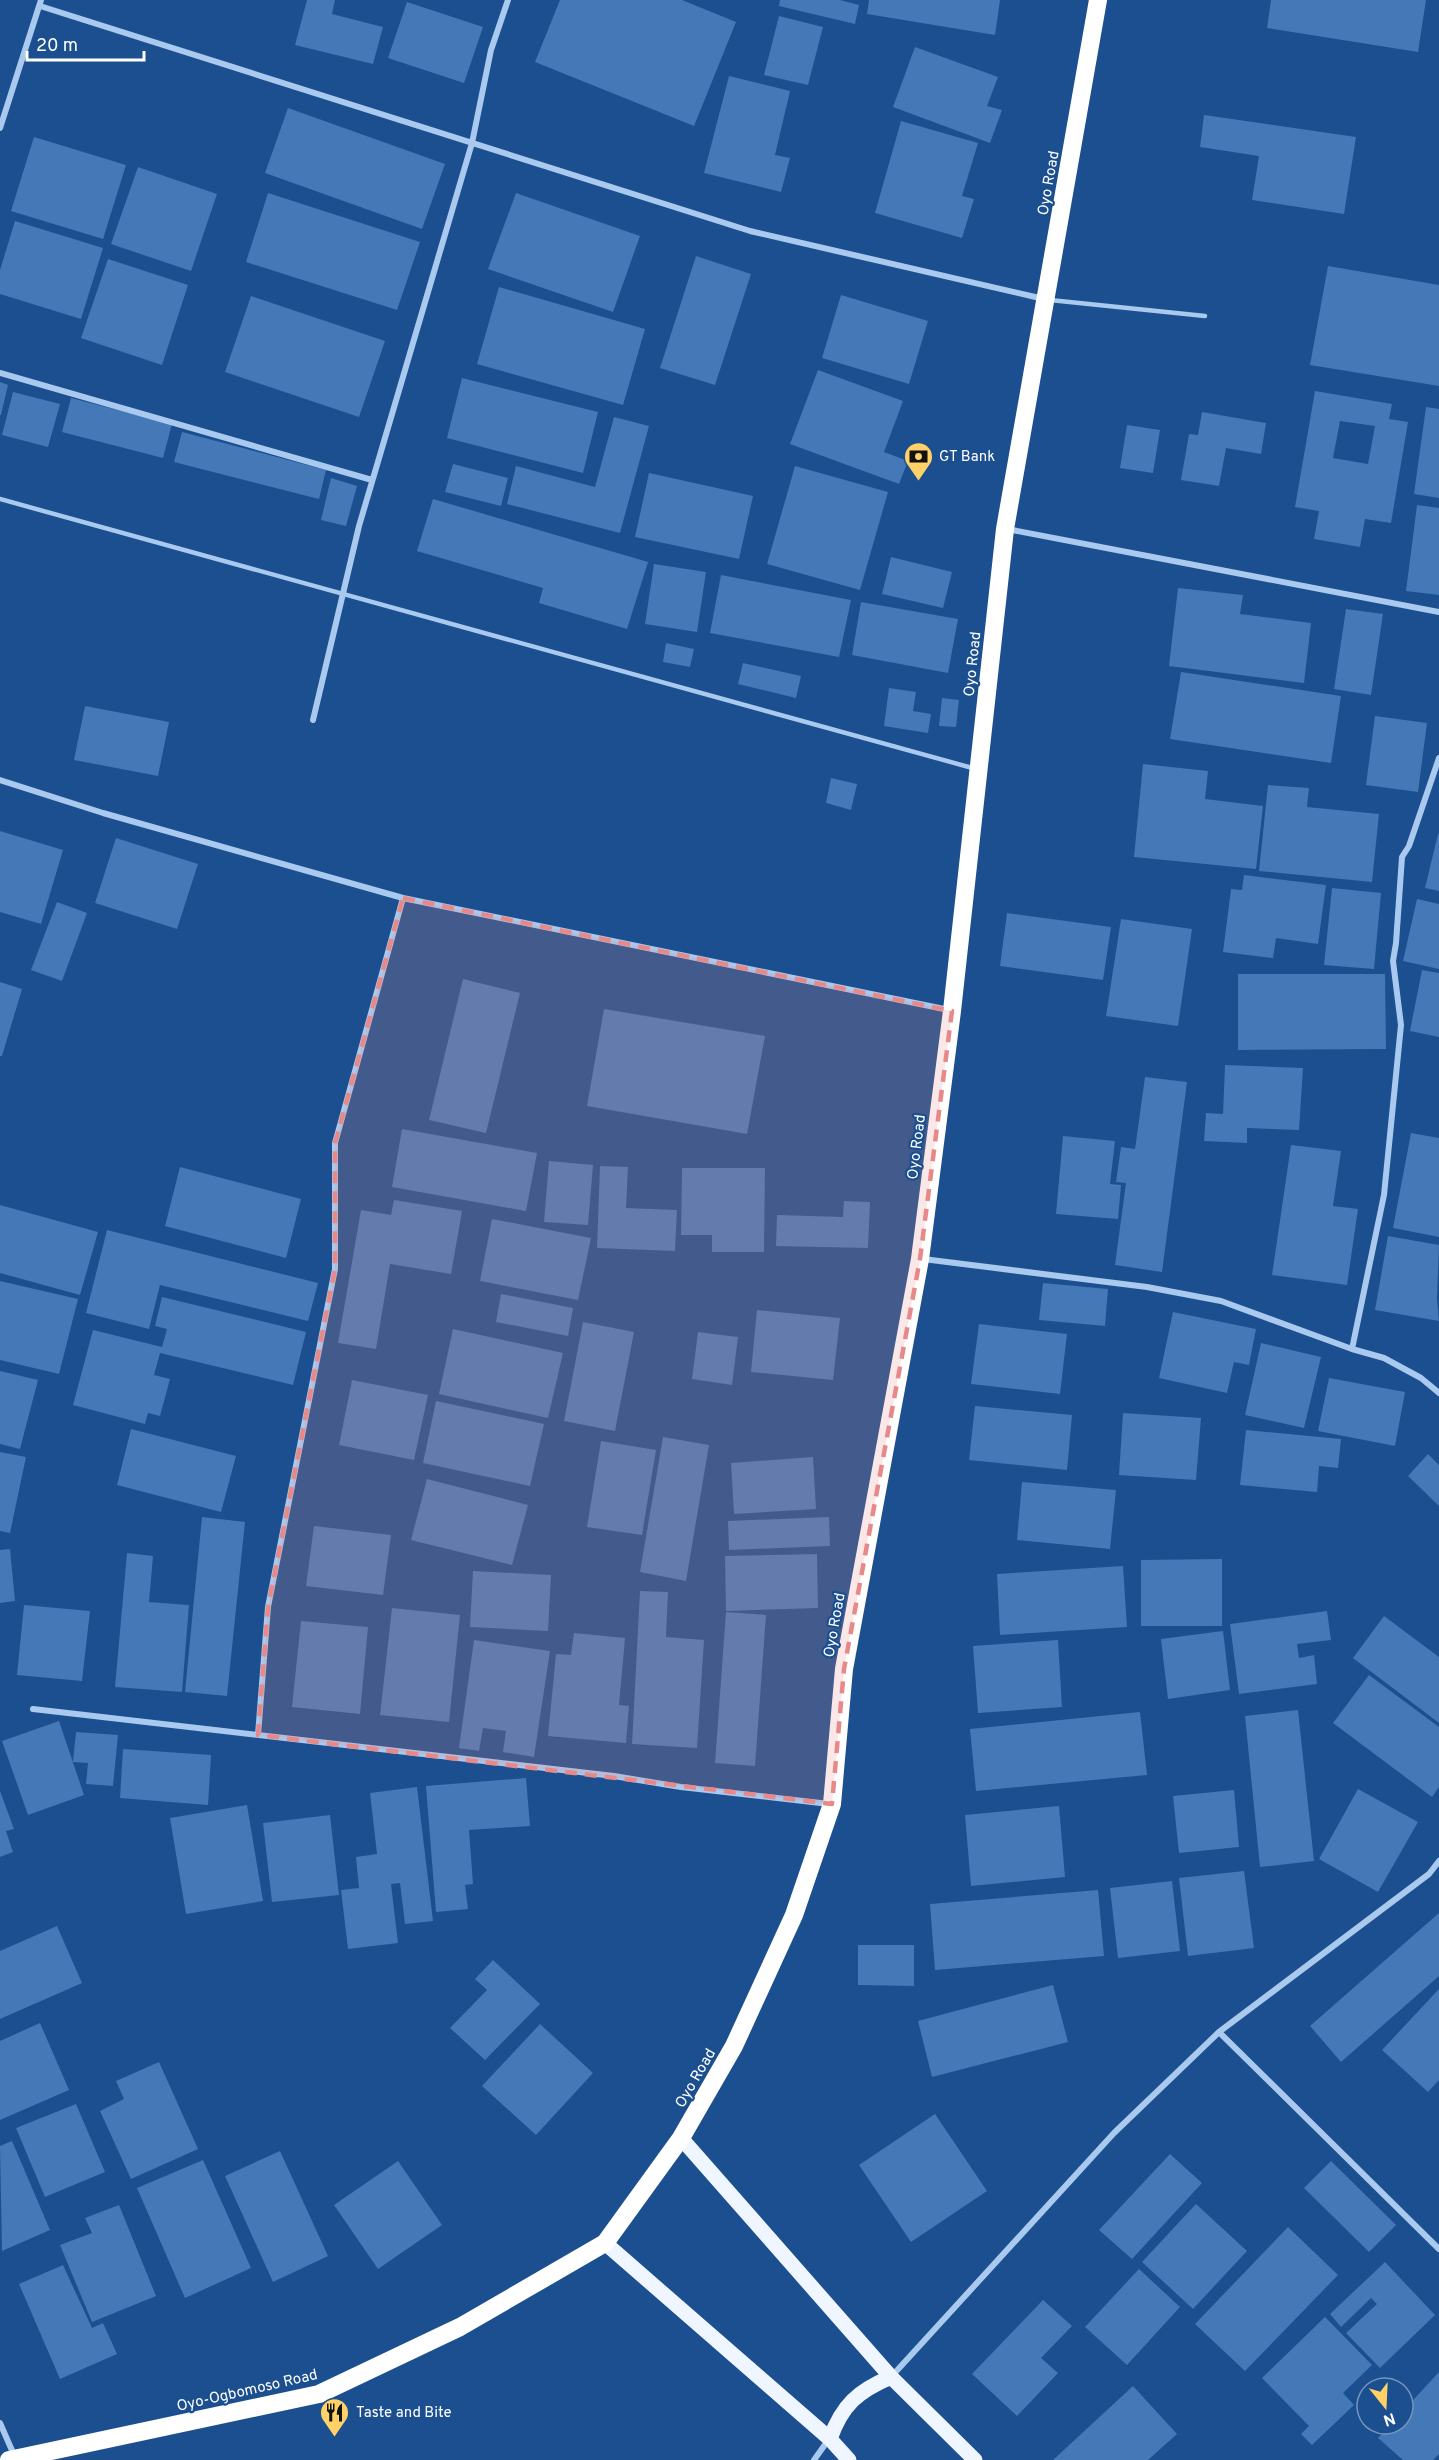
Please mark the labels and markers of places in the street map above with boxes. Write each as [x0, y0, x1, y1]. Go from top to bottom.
bank icon: GT Bank [902, 440, 934, 482]
place label: GT Bank [939, 448, 995, 467]
restaurant icon: Taste and Bite [319, 2396, 351, 2438]
place label: Taste and Bite [356, 2404, 452, 2423]

